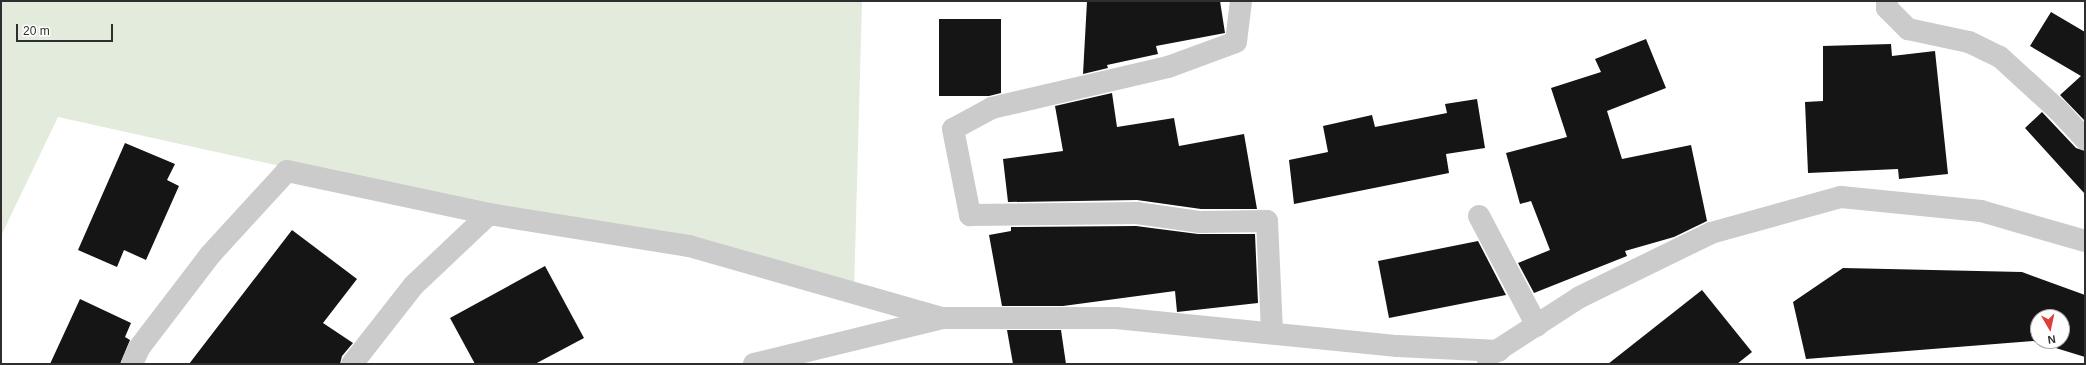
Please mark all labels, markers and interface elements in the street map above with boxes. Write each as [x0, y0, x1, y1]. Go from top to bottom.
scale bar [18, 16, 115, 42]
text: 20 m [23, 24, 50, 38]
north arrow [2030, 309, 2070, 349]
text: N [2047, 333, 2057, 346]

